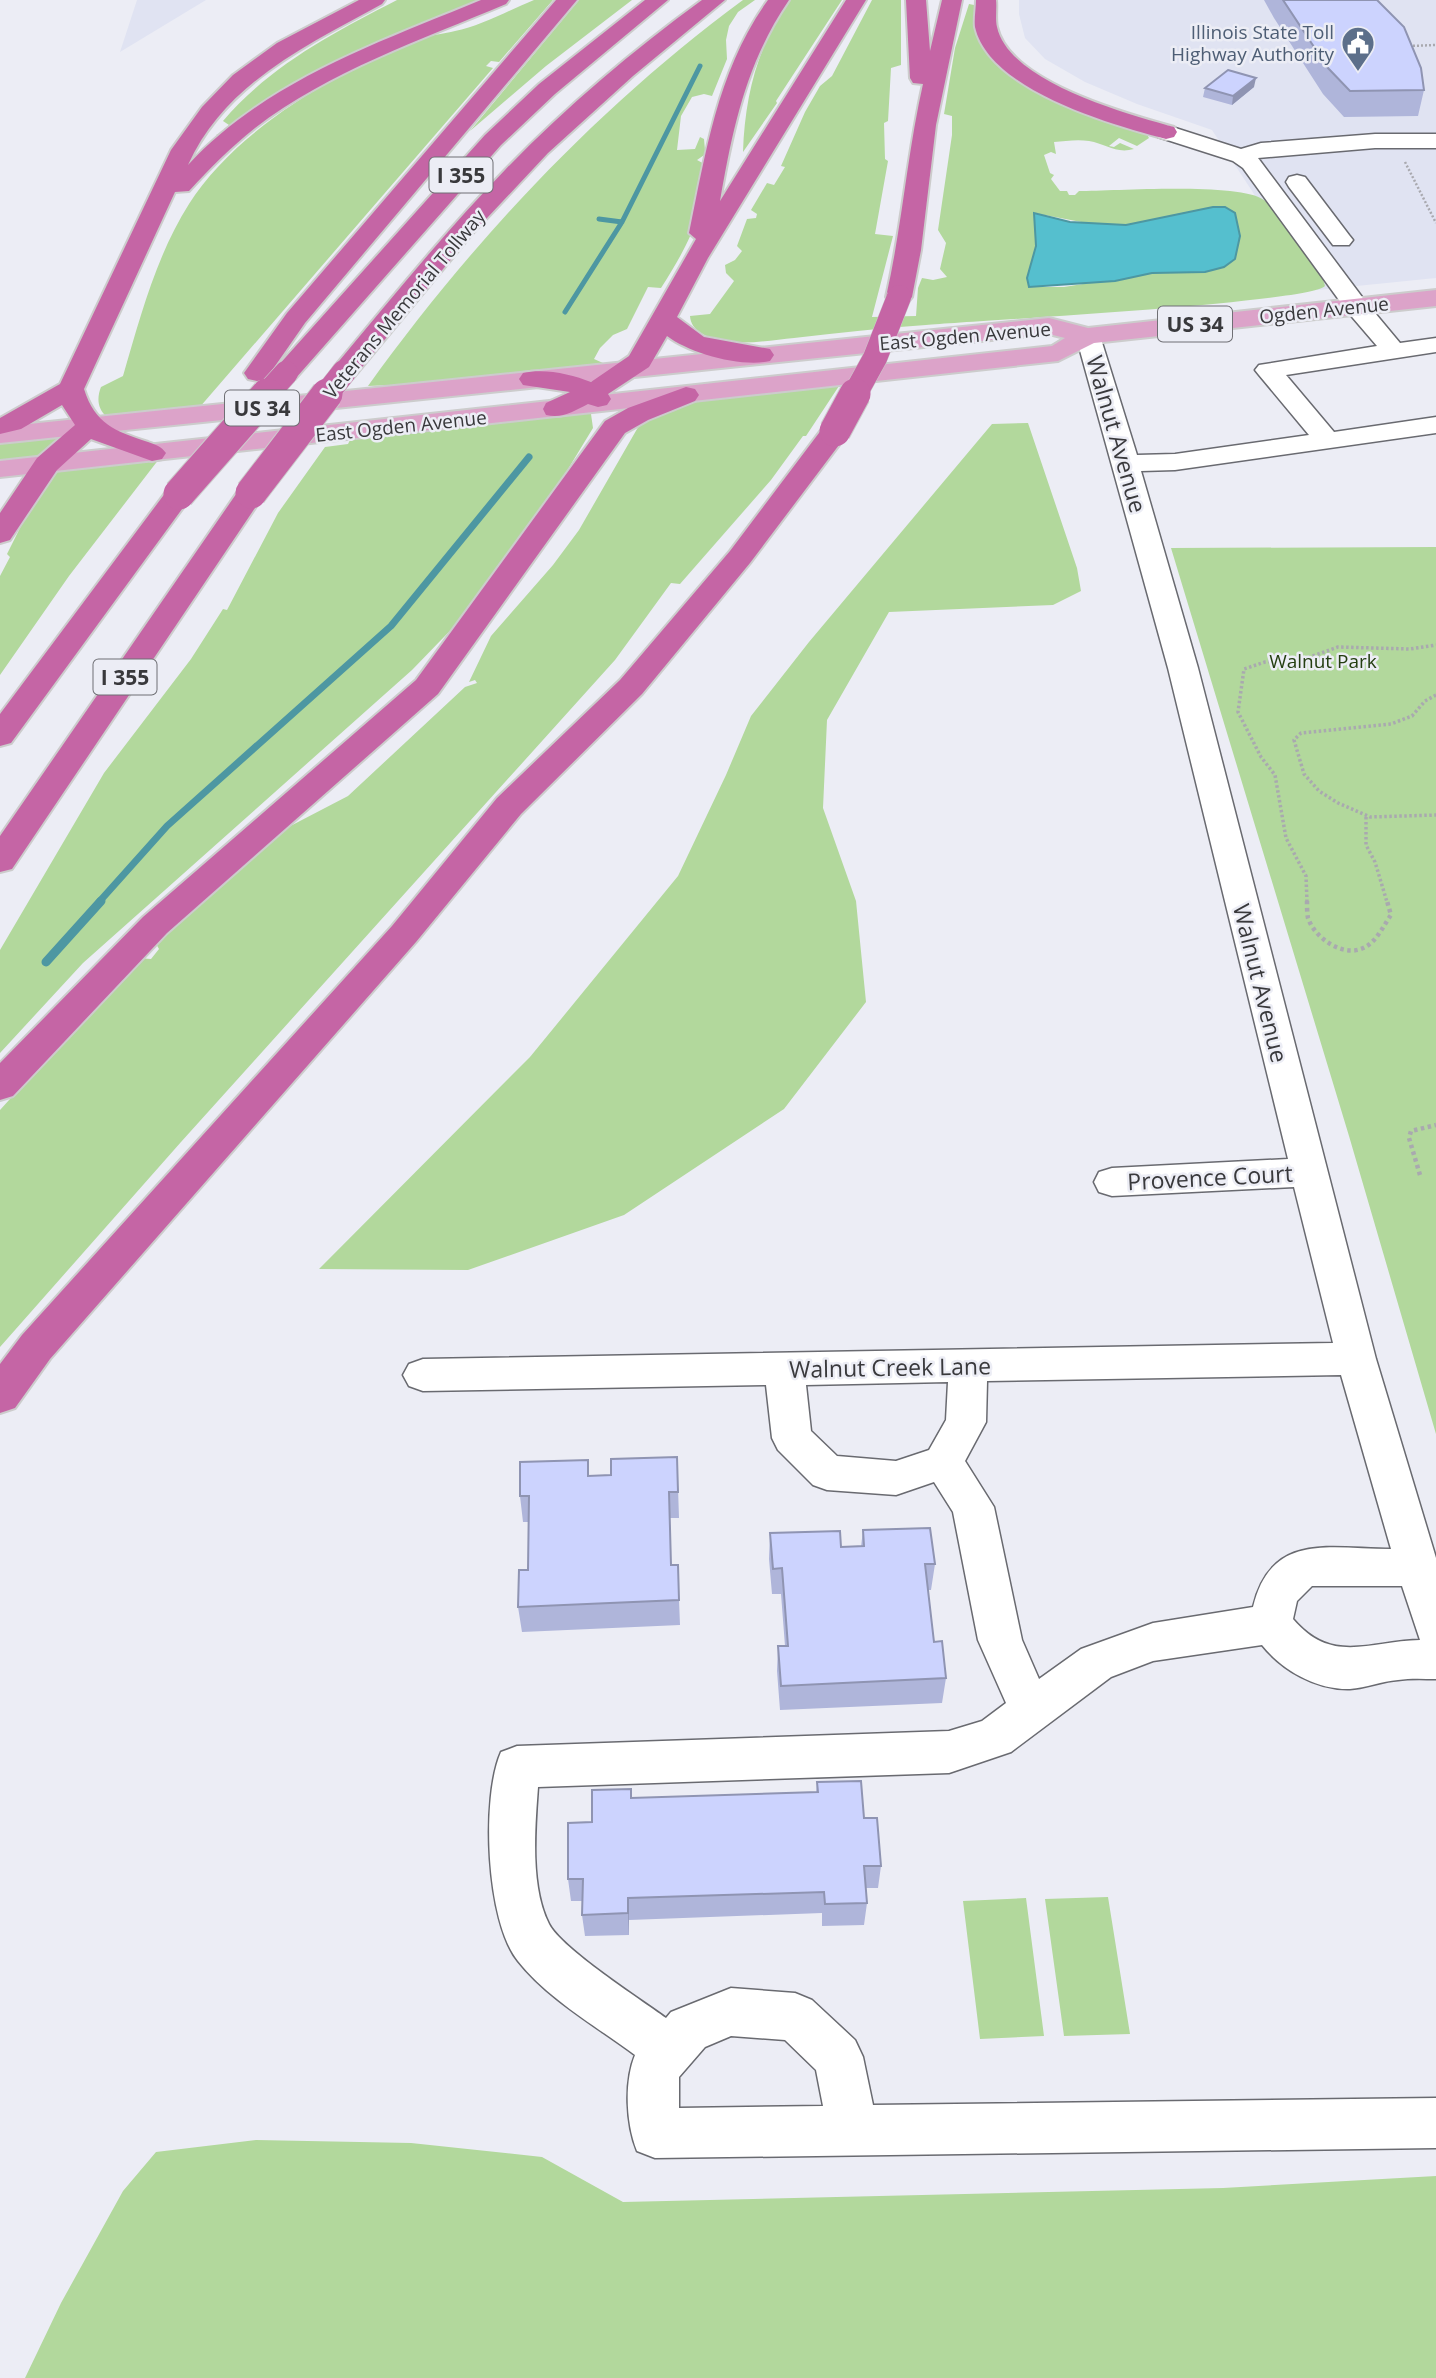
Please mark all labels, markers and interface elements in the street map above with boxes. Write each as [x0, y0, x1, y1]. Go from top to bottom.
place label: Illinois State Toll Highway Authority [1171, 19, 1334, 67]
public building icon: Illinois State Toll Highway Authority [1339, 24, 1377, 73]
road number: I 355 [430, 158, 492, 192]
street label: Veterans Memorial Tollway [317, 204, 491, 404]
street label: Ogden Avenue [1258, 290, 1390, 330]
road number: US 34 [1158, 306, 1232, 342]
street label: East Ogden Avenue [878, 316, 1052, 356]
street label: Walnut Avenue [1079, 352, 1155, 516]
road number: US 34 [225, 390, 299, 426]
street label: East Ogden Avenue [314, 404, 488, 448]
park label: Walnut Park [1269, 648, 1377, 674]
road number: I 355 [94, 660, 156, 694]
street label: Walnut Avenue [1226, 900, 1296, 1066]
street label: Provence Court [1127, 1157, 1293, 1197]
street label: Walnut Creek Lane [789, 1349, 991, 1385]

